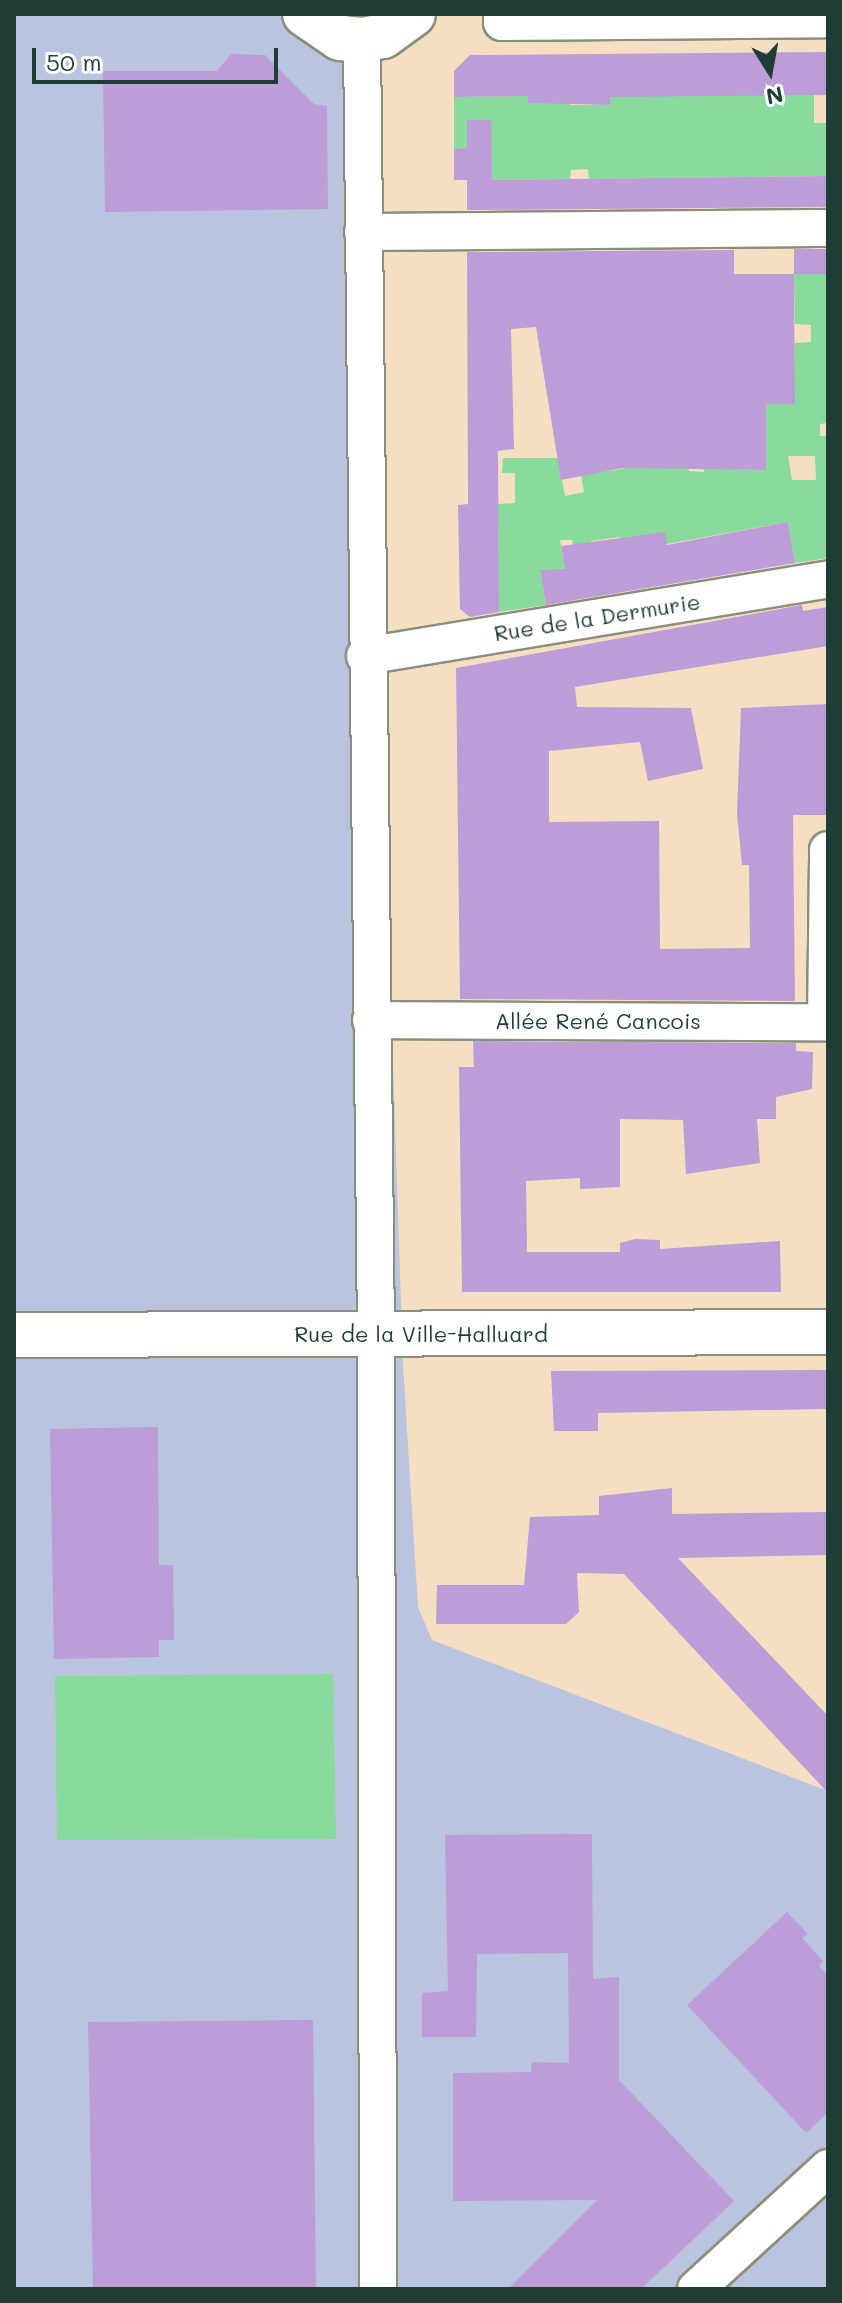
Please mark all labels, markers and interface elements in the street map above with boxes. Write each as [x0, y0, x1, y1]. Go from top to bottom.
scale bar [36, 32, 282, 82]
north arrow [730, 32, 810, 112]
text: 50 m [46, 46, 102, 77]
text: N [764, 80, 786, 112]
street label: Rue de la Dermurie [492, 588, 702, 646]
street label: Allée René Cancois [495, 1008, 701, 1034]
street label: Rue de la Ville-Halluard [294, 1321, 548, 1347]

